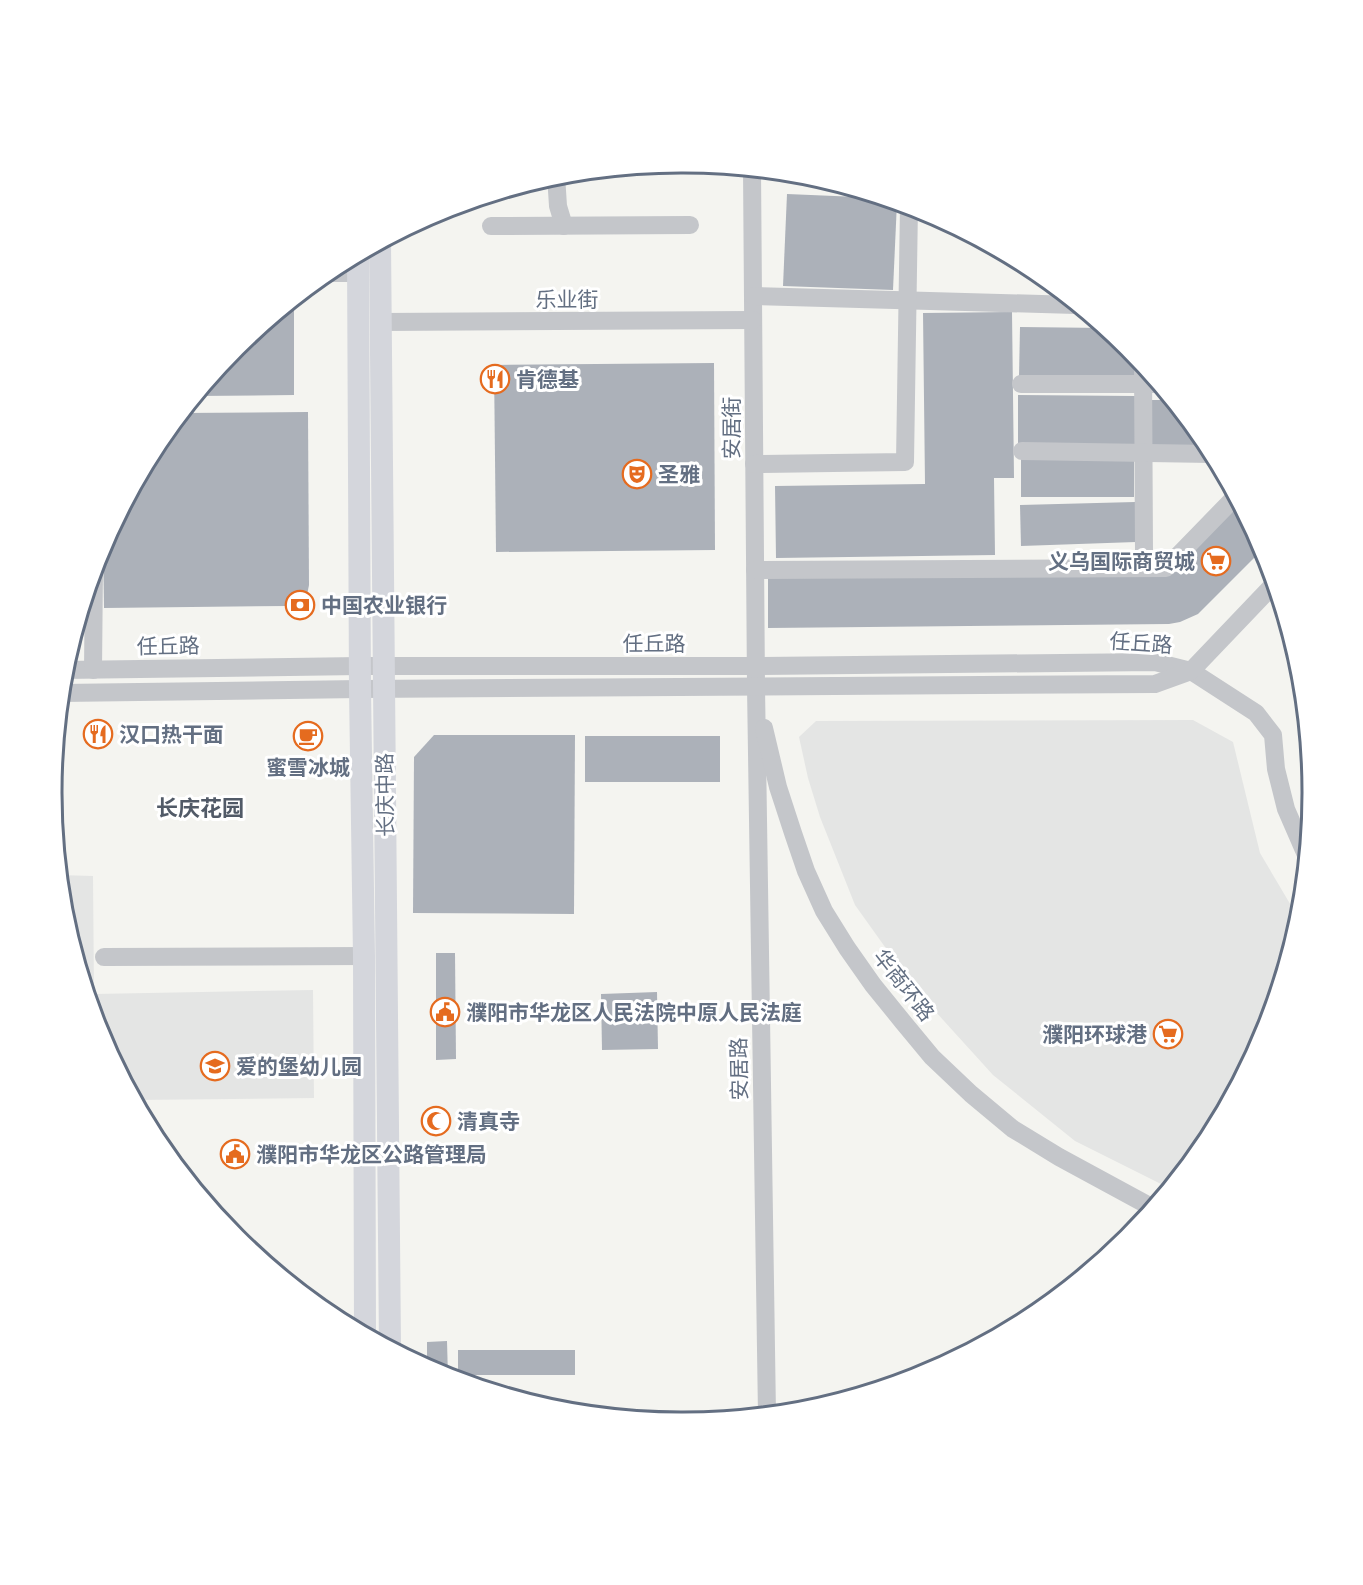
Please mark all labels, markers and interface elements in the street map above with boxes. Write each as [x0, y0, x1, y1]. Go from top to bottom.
street label: 乐业街 [536, 287, 599, 312]
restaurant icon: 肯德基 [479, 363, 511, 395]
place label: 肯德基 [516, 367, 579, 392]
street label: 安居街 [719, 397, 744, 460]
theatre icon: 圣雅 [621, 458, 653, 490]
place label: 圣雅 [658, 462, 700, 487]
supermarket icon: 义乌国际商贸城 [1200, 545, 1232, 577]
place label: 义乌国际商贸城 [1048, 549, 1195, 574]
bank icon: 中国农业银行 [284, 589, 316, 621]
place label: 中国农业银行 [321, 593, 447, 618]
street label: 任丘路 [1109, 628, 1173, 658]
street label: 任丘路 [623, 631, 686, 656]
street label: 任丘路 [136, 633, 200, 659]
restaurant icon: 汉口热干面 [82, 718, 114, 750]
cafe icon: 蜜雪冰城 [292, 720, 324, 752]
place label: 汉口热干面 [119, 722, 224, 747]
street label: 长庆中路 [372, 753, 398, 837]
place label: 蜜雪冰城 [266, 755, 350, 780]
district label: 长庆花园 [156, 795, 244, 822]
street label: 华商环路 [868, 944, 940, 1026]
public building icon: 濮阳市华龙区人民法院中原人民法庭 [429, 996, 461, 1028]
place label: 濮阳市华龙区人民法院中原人民法庭 [466, 1000, 802, 1025]
supermarket icon: 濮阳环球港 [1152, 1018, 1184, 1050]
place label: 濮阳环球港 [1042, 1022, 1147, 1047]
street label: 安居路 [726, 1037, 752, 1101]
school or university icon: 爱的堡幼儿园 [199, 1050, 231, 1082]
place label: 爱的堡幼儿园 [236, 1054, 362, 1079]
mosque icon: 清真寺 [420, 1105, 452, 1137]
place label: 清真寺 [457, 1109, 520, 1134]
public building icon: 濮阳市华龙区公路管理局 [219, 1138, 251, 1170]
place label: 濮阳市华龙区公路管理局 [256, 1142, 487, 1167]

